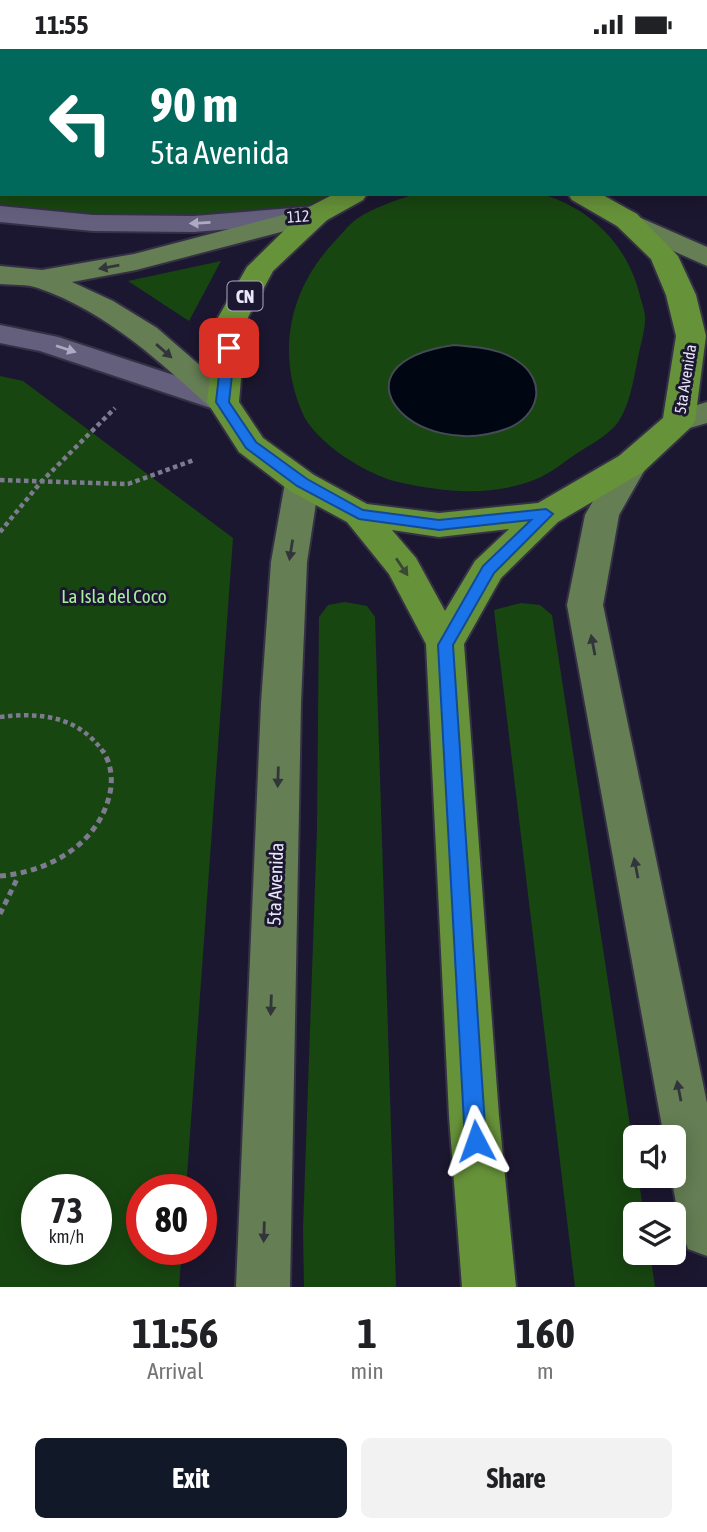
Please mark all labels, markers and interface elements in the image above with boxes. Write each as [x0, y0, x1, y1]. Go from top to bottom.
text: 11:55 [35, 10, 89, 40]
text: 90 m [150, 76, 238, 132]
icon: left [35, 77, 126, 168]
text: 5ta Avenida [150, 134, 290, 171]
street label: 112 [286, 206, 310, 226]
one-way arrow [189, 218, 211, 229]
one-way arrow [98, 262, 120, 273]
road number: CN [228, 281, 262, 311]
pin [199, 318, 259, 378]
icon: arrive [210, 329, 248, 367]
one-way arrow [155, 342, 172, 358]
street label: 5ta Avenida [671, 343, 699, 415]
one-way arrow [56, 344, 77, 355]
one-way arrow [285, 539, 296, 561]
one-way arrow [396, 557, 409, 577]
park label: La Isla del Coco [61, 585, 167, 607]
one-way arrow [587, 634, 598, 656]
one-way arrow [273, 766, 284, 788]
street label: 5ta Avenida [263, 842, 287, 926]
one-way arrow [630, 857, 641, 879]
one-way arrow [266, 994, 277, 1016]
one-way arrow [673, 1080, 684, 1102]
position arrow [439, 1104, 513, 1178]
map controls [623, 1125, 686, 1265]
button: sound [623, 1125, 686, 1188]
speed limit sign: 80 [126, 1174, 217, 1265]
text: 73 [50, 1190, 83, 1230]
button: layers [623, 1202, 686, 1265]
one-way arrow [259, 1221, 270, 1243]
text: km/h [49, 1226, 84, 1247]
text: 11:56 [132, 1309, 219, 1357]
text: 1 [357, 1309, 377, 1357]
text: 160 [516, 1309, 575, 1357]
text: Arrival [147, 1358, 203, 1384]
text: min [351, 1358, 384, 1384]
text: m [537, 1358, 554, 1384]
button: Exit [35, 1438, 347, 1518]
button: Share [361, 1438, 672, 1518]

